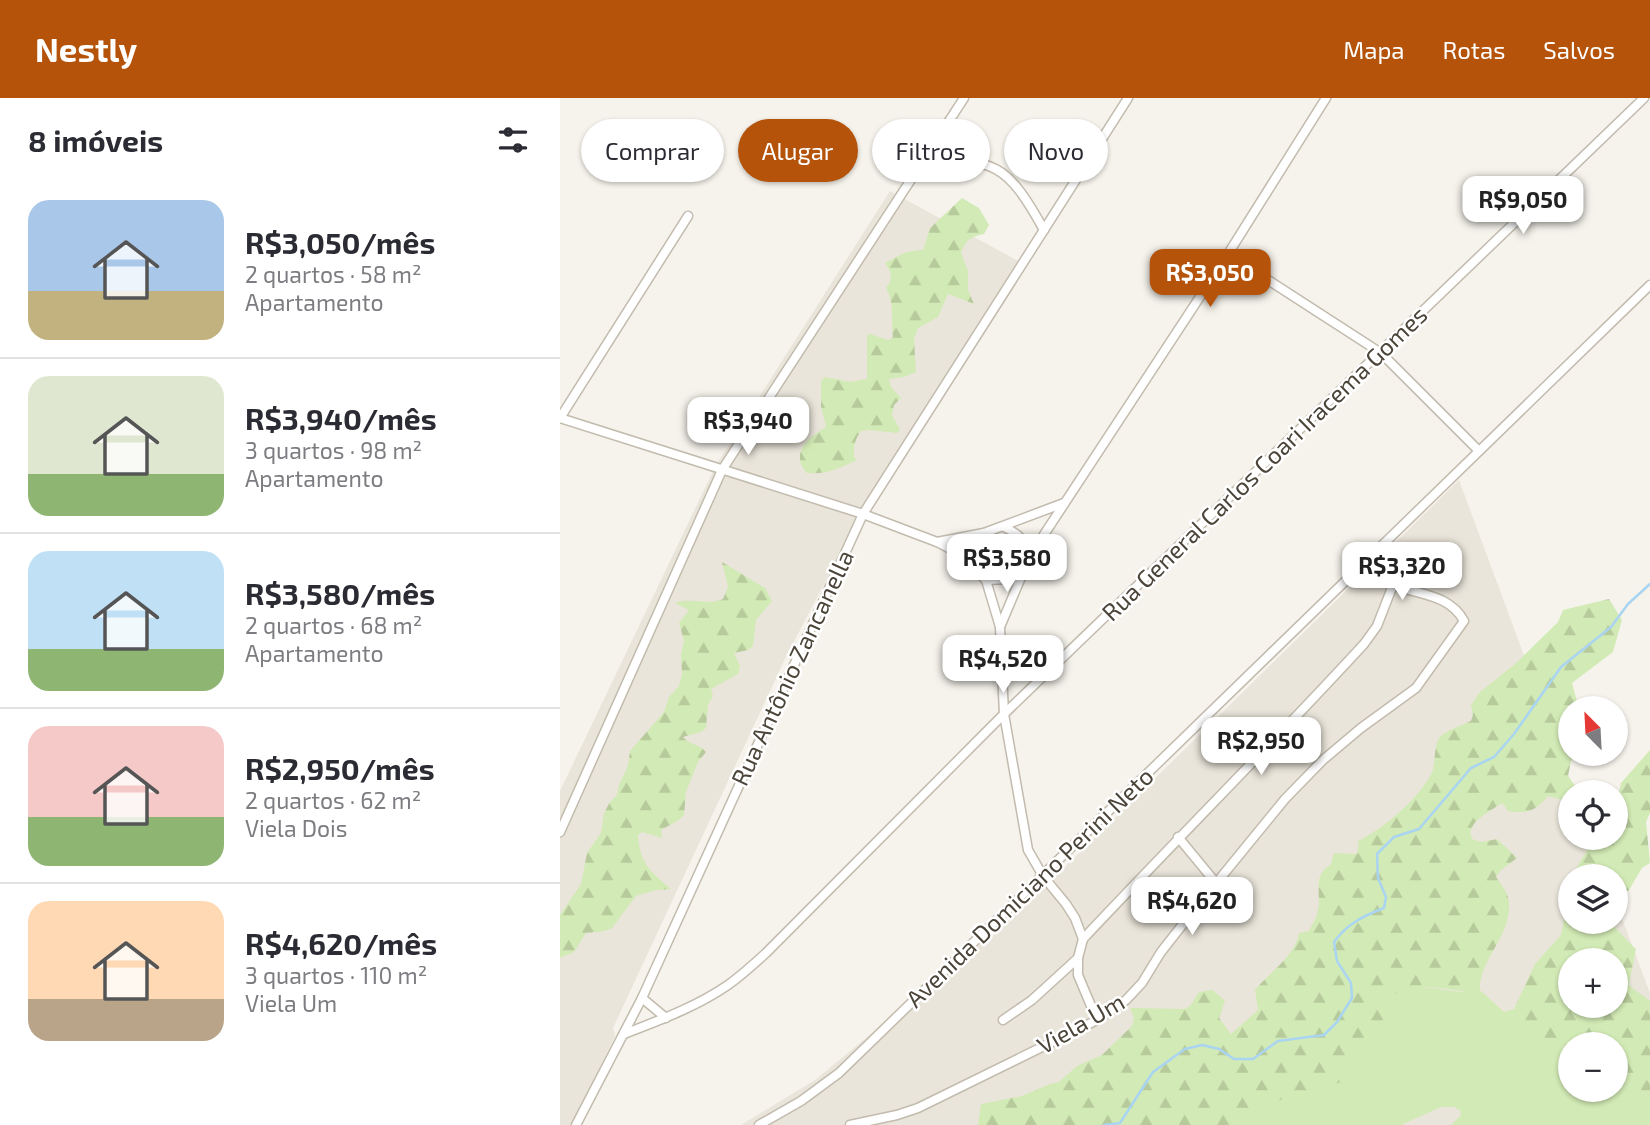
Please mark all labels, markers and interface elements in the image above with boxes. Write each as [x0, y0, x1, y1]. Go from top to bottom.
text: Nestly [35, 29, 137, 69]
text: Mapa [1343, 35, 1405, 64]
text: Rotas [1443, 35, 1505, 64]
text: Salvos [1543, 35, 1615, 64]
chip: Comprar [581, 119, 724, 182]
chip: Alugar [738, 119, 858, 182]
chip: Filtros [872, 119, 990, 182]
chip: Novo [1004, 119, 1108, 182]
icon: filters [494, 121, 532, 159]
text: 8 imóveis [28, 122, 163, 158]
pin: R$9,050 [1458, 176, 1588, 236]
text: R$9,050 [1478, 185, 1568, 213]
text: R$3,050/mês [245, 224, 435, 260]
icon: home [84, 228, 168, 312]
pin: R$3,050 [1145, 250, 1275, 309]
text: R$3,050 [1166, 258, 1254, 286]
text: 2 quartos · 58 m² [245, 260, 421, 288]
text: Apartamento [245, 288, 384, 316]
street label: Rua General Carlos Coari Iracema Gomes [1095, 299, 1432, 626]
pin: R$3,940 [683, 398, 813, 457]
text: R$3,940/mês [245, 400, 437, 436]
icon: home [84, 404, 168, 488]
text: R$3,940 [703, 406, 793, 434]
text: 3 quartos · 98 m² [245, 436, 422, 464]
text: Apartamento [245, 464, 384, 492]
pin: R$3,580 [942, 534, 1072, 594]
pin: R$3,320 [1337, 542, 1467, 602]
text: R$3,580 [963, 543, 1051, 571]
street label: Rua Antônio Zancanella [724, 545, 859, 790]
text: R$3,320 [1358, 551, 1446, 579]
text: R$3,580/mês [245, 575, 435, 611]
icon: home [84, 579, 168, 663]
text: 2 quartos · 68 m² [245, 611, 422, 639]
pin: R$4,520 [938, 636, 1068, 695]
text: Apartamento [245, 639, 384, 667]
text: R$4,520 [958, 644, 1048, 672]
north arrow [1558, 696, 1628, 766]
map controls [1558, 696, 1628, 1102]
pin: R$2,950 [1196, 718, 1326, 777]
text: R$2,950 [1217, 726, 1305, 754]
text: R$2,950/mês [245, 750, 435, 786]
icon: home [84, 754, 168, 838]
street label: Avenida Domiciano Perini Neto [899, 761, 1159, 1013]
button: locate [1558, 780, 1628, 850]
text: 2 quartos · 62 m² [245, 786, 421, 814]
text: Viela Dois [245, 814, 347, 842]
button: layers [1558, 864, 1628, 934]
pin: R$4,620 [1127, 878, 1257, 937]
text: R$4,620 [1147, 886, 1237, 914]
text: R$4,620/mês [245, 925, 437, 961]
icon: home [84, 929, 168, 1013]
button: + [1558, 948, 1628, 1018]
text: 3 quartos · 110 m² [245, 961, 427, 989]
street label: Viela Um [1031, 986, 1129, 1059]
text: Viela Um [245, 989, 337, 1017]
button: − [1558, 1032, 1628, 1102]

